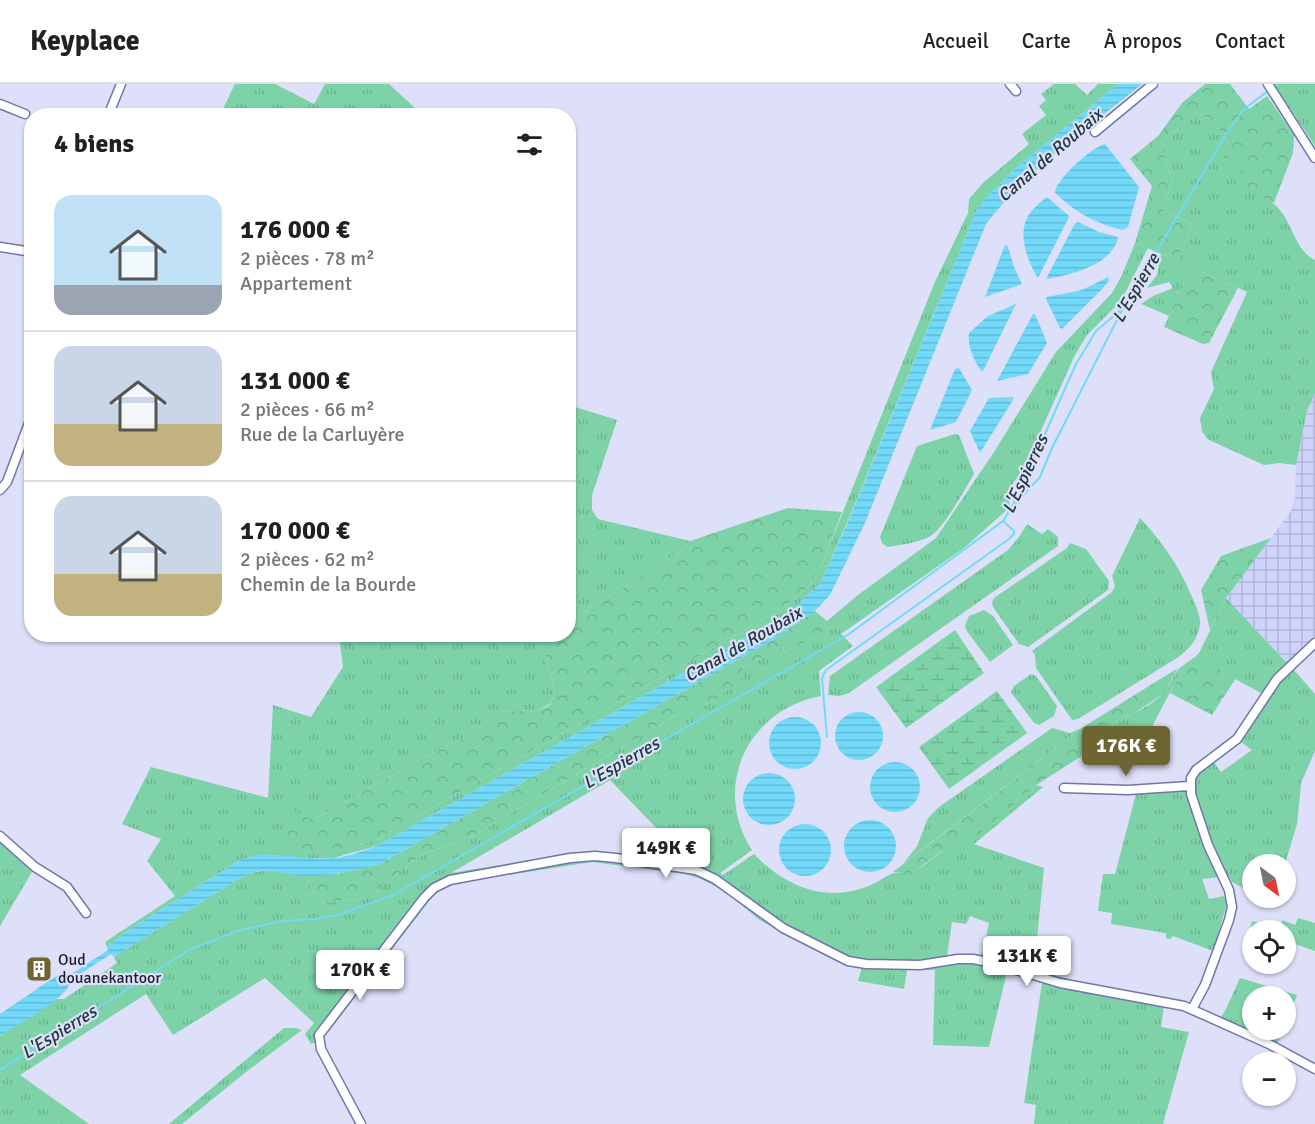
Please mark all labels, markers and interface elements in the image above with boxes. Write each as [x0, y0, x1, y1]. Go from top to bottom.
text: Keyplace [30, 24, 140, 58]
text: Accueil [923, 28, 989, 54]
text: Carte [1022, 28, 1071, 54]
text: À propos [1104, 28, 1182, 54]
text: Contact [1215, 28, 1285, 54]
water label: Canal de Roubaix [993, 102, 1108, 207]
text: 4 biens [54, 128, 134, 160]
icon: filters [513, 128, 546, 161]
text: 176 000 € [240, 214, 350, 246]
icon: home [102, 219, 174, 291]
text: 2 pièces · 78 m² [240, 246, 375, 271]
water label: L'Espierre [1107, 249, 1165, 327]
text: Appartement [240, 271, 352, 296]
text: 131 000 € [240, 365, 350, 397]
icon: home [102, 370, 174, 442]
text: 2 pièces · 66 m² [240, 397, 375, 422]
text: Rue de la Carluyère [240, 422, 404, 447]
water label: L'Espierres [997, 429, 1054, 517]
text: 170 000 € [240, 515, 350, 547]
icon: home [102, 520, 174, 592]
text: 2 pièces · 62 m² [240, 547, 375, 572]
text: Chemin de la Bourde [240, 572, 416, 597]
water label: Canal de Roubaix [680, 601, 807, 687]
pin: 176K € [1077, 726, 1175, 777]
water label: L'Espierres [579, 731, 665, 794]
text: 176K € [1096, 733, 1156, 758]
pin: 149K € [617, 828, 715, 879]
text: 149K € [636, 835, 696, 860]
north arrow [1242, 854, 1296, 908]
map controls [1242, 854, 1296, 1106]
button: locate [1242, 920, 1296, 974]
pin: 131K € [978, 936, 1076, 987]
text: 131K € [997, 943, 1057, 968]
place label: Oud douanekantoor [58, 950, 161, 988]
pin: 170K € [311, 950, 409, 1001]
building icon: Oud douanekantoor [24, 954, 54, 984]
text: 170K € [330, 957, 390, 982]
button: + [1242, 986, 1296, 1040]
water label: L'Espierres [17, 999, 102, 1064]
button: − [1242, 1052, 1296, 1106]

